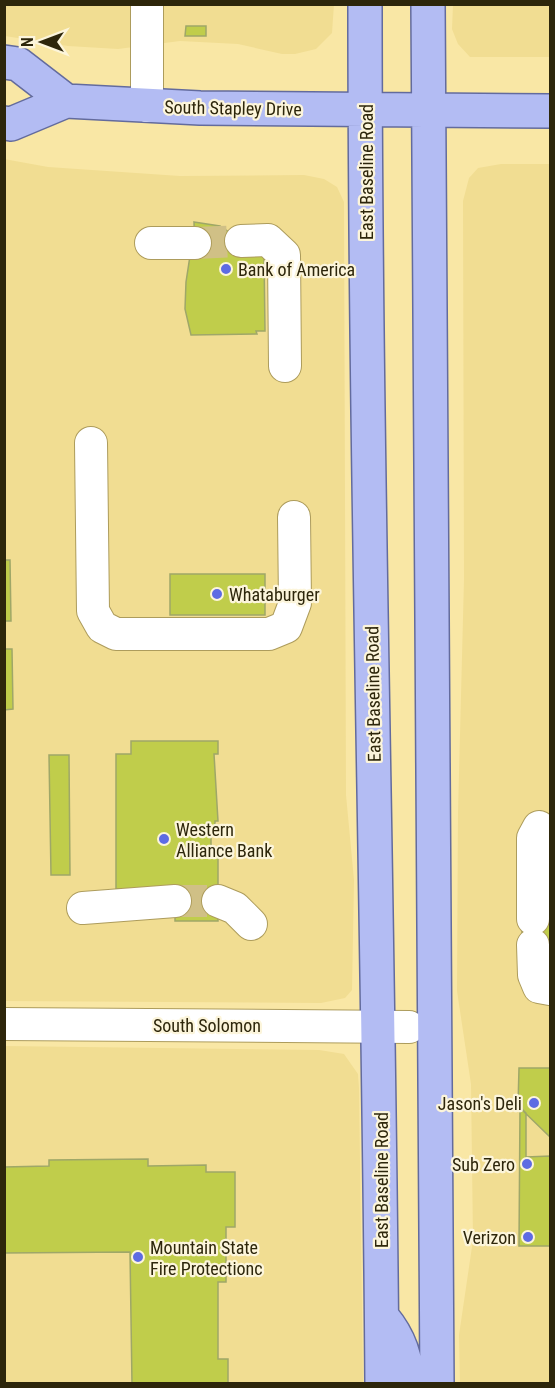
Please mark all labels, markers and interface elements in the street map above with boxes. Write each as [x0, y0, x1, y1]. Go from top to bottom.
north arrow [12, 12, 72, 72]
text: N [18, 37, 37, 47]
street label: South Stapley Drive [164, 96, 302, 120]
street label: East Baseline Road [356, 104, 377, 240]
place label: Bank of America [238, 259, 355, 280]
marker: Bank of America [219, 262, 233, 276]
place label: Whataburger [229, 584, 320, 605]
marker: Whataburger [210, 587, 224, 601]
street label: East Baseline Road [361, 626, 385, 762]
place label: Western Alliance Bank [176, 819, 272, 861]
marker: Western Alliance Bank [157, 832, 171, 846]
street label: South Solomon [153, 1015, 261, 1036]
place label: Jason's Deli [438, 1093, 522, 1114]
marker: Jason's Deli [527, 1096, 541, 1110]
street label: East Baseline Road [371, 1112, 392, 1248]
place label: Sub Zero [452, 1154, 515, 1175]
marker: Sub Zero [520, 1157, 534, 1171]
place label: Verizon [463, 1227, 516, 1248]
marker: Verizon [521, 1230, 535, 1244]
place label: Mountain State Fire Protectionc [150, 1237, 263, 1279]
marker: Mountain State Fire Protectionc [131, 1250, 145, 1264]

